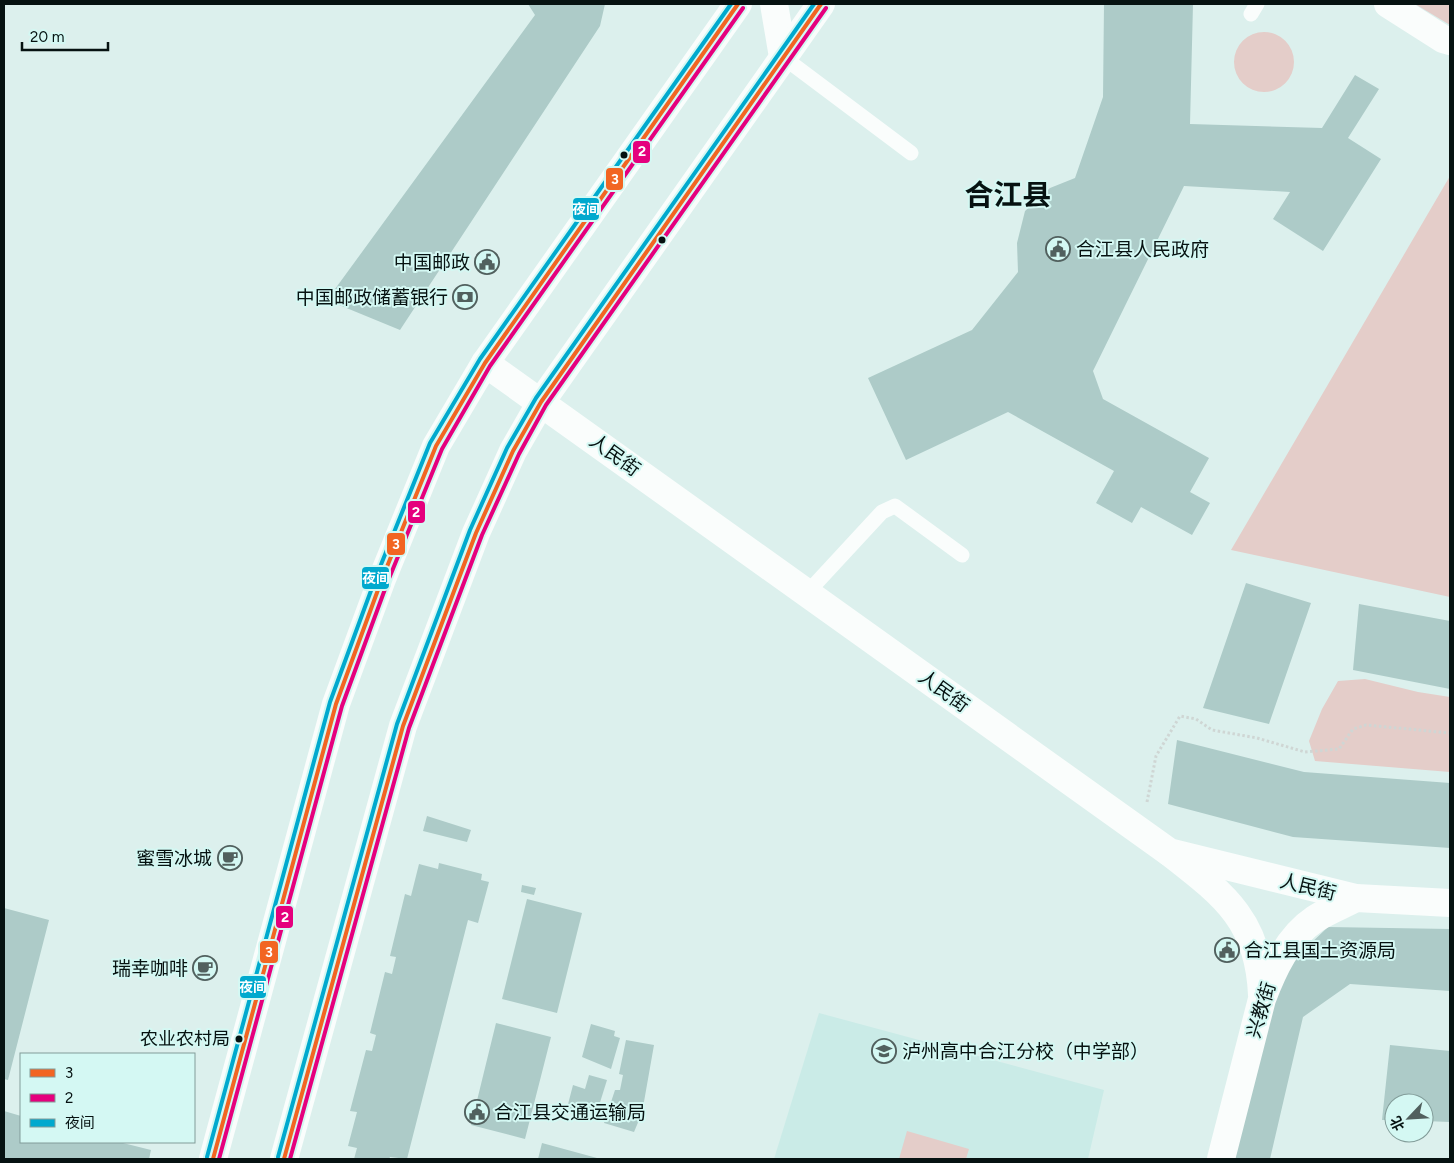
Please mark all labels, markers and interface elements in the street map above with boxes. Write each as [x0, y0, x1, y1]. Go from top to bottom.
scale bar [22, 20, 109, 52]
text: 20 m [30, 28, 64, 46]
line badge: 2 [632, 140, 651, 164]
text: 2 [638, 143, 646, 160]
unlabelled marker [619, 150, 629, 160]
line badge: 3 [605, 167, 624, 191]
text: 3 [611, 171, 619, 188]
district label: 合江县 [964, 177, 1052, 212]
line badge: 夜间 [572, 197, 600, 221]
text: 夜间 [572, 201, 600, 218]
unlabelled marker [657, 235, 667, 245]
public building icon: 合江县人民政府 [1045, 236, 1071, 262]
place label: 合江县人民政府 [1076, 238, 1209, 261]
public building icon: 中国邮政 [474, 249, 500, 275]
place label: 中国邮政 [394, 251, 470, 274]
bank icon: 中国邮政储蓄银行 [452, 284, 478, 310]
place label: 中国邮政储蓄银行 [296, 286, 448, 309]
street label: 人民街 [585, 429, 645, 481]
line badge: 2 [407, 500, 426, 524]
text: 2 [412, 504, 420, 521]
line badge: 3 [386, 532, 406, 556]
text: 3 [392, 536, 400, 553]
line badge: 夜间 [361, 566, 390, 590]
text: 夜间 [362, 570, 390, 587]
street label: 人民街 [914, 665, 974, 717]
cafe icon: 蜜雪冰城 [217, 845, 243, 871]
place label: 蜜雪冰城 [136, 847, 212, 870]
street label: 人民街 [1278, 869, 1338, 905]
line badge: 2 [275, 905, 294, 929]
text: 2 [281, 909, 289, 926]
public building icon: 合江县国土资源局 [1214, 937, 1240, 963]
place label: 合江县国土资源局 [1244, 939, 1396, 962]
line badge: 3 [259, 940, 279, 964]
text: 3 [265, 944, 273, 961]
cafe icon: 瑞幸咖啡 [192, 955, 218, 981]
place label: 瑞幸咖啡 [112, 957, 188, 980]
line badge: 夜间 [239, 975, 267, 999]
text: 夜间 [239, 979, 267, 996]
street label: 兴教街 [1242, 979, 1280, 1041]
place label: 农业农村局 [140, 1028, 230, 1050]
marker: 农业农村局 [234, 1034, 244, 1044]
school or university icon: 泸州高中合江分校（中学部） [871, 1038, 897, 1064]
place label: 泸州高中合江分校（中学部） [902, 1040, 1149, 1063]
legend [20, 1053, 195, 1143]
text: 3 [65, 1064, 73, 1082]
text: 2 [65, 1089, 73, 1107]
north arrow [1384, 1093, 1434, 1143]
public building icon: 合江县交通运输局 [464, 1099, 490, 1125]
place label: 合江县交通运输局 [494, 1101, 646, 1124]
text: 北 [1387, 1113, 1408, 1133]
text: 夜间 [65, 1114, 95, 1132]

